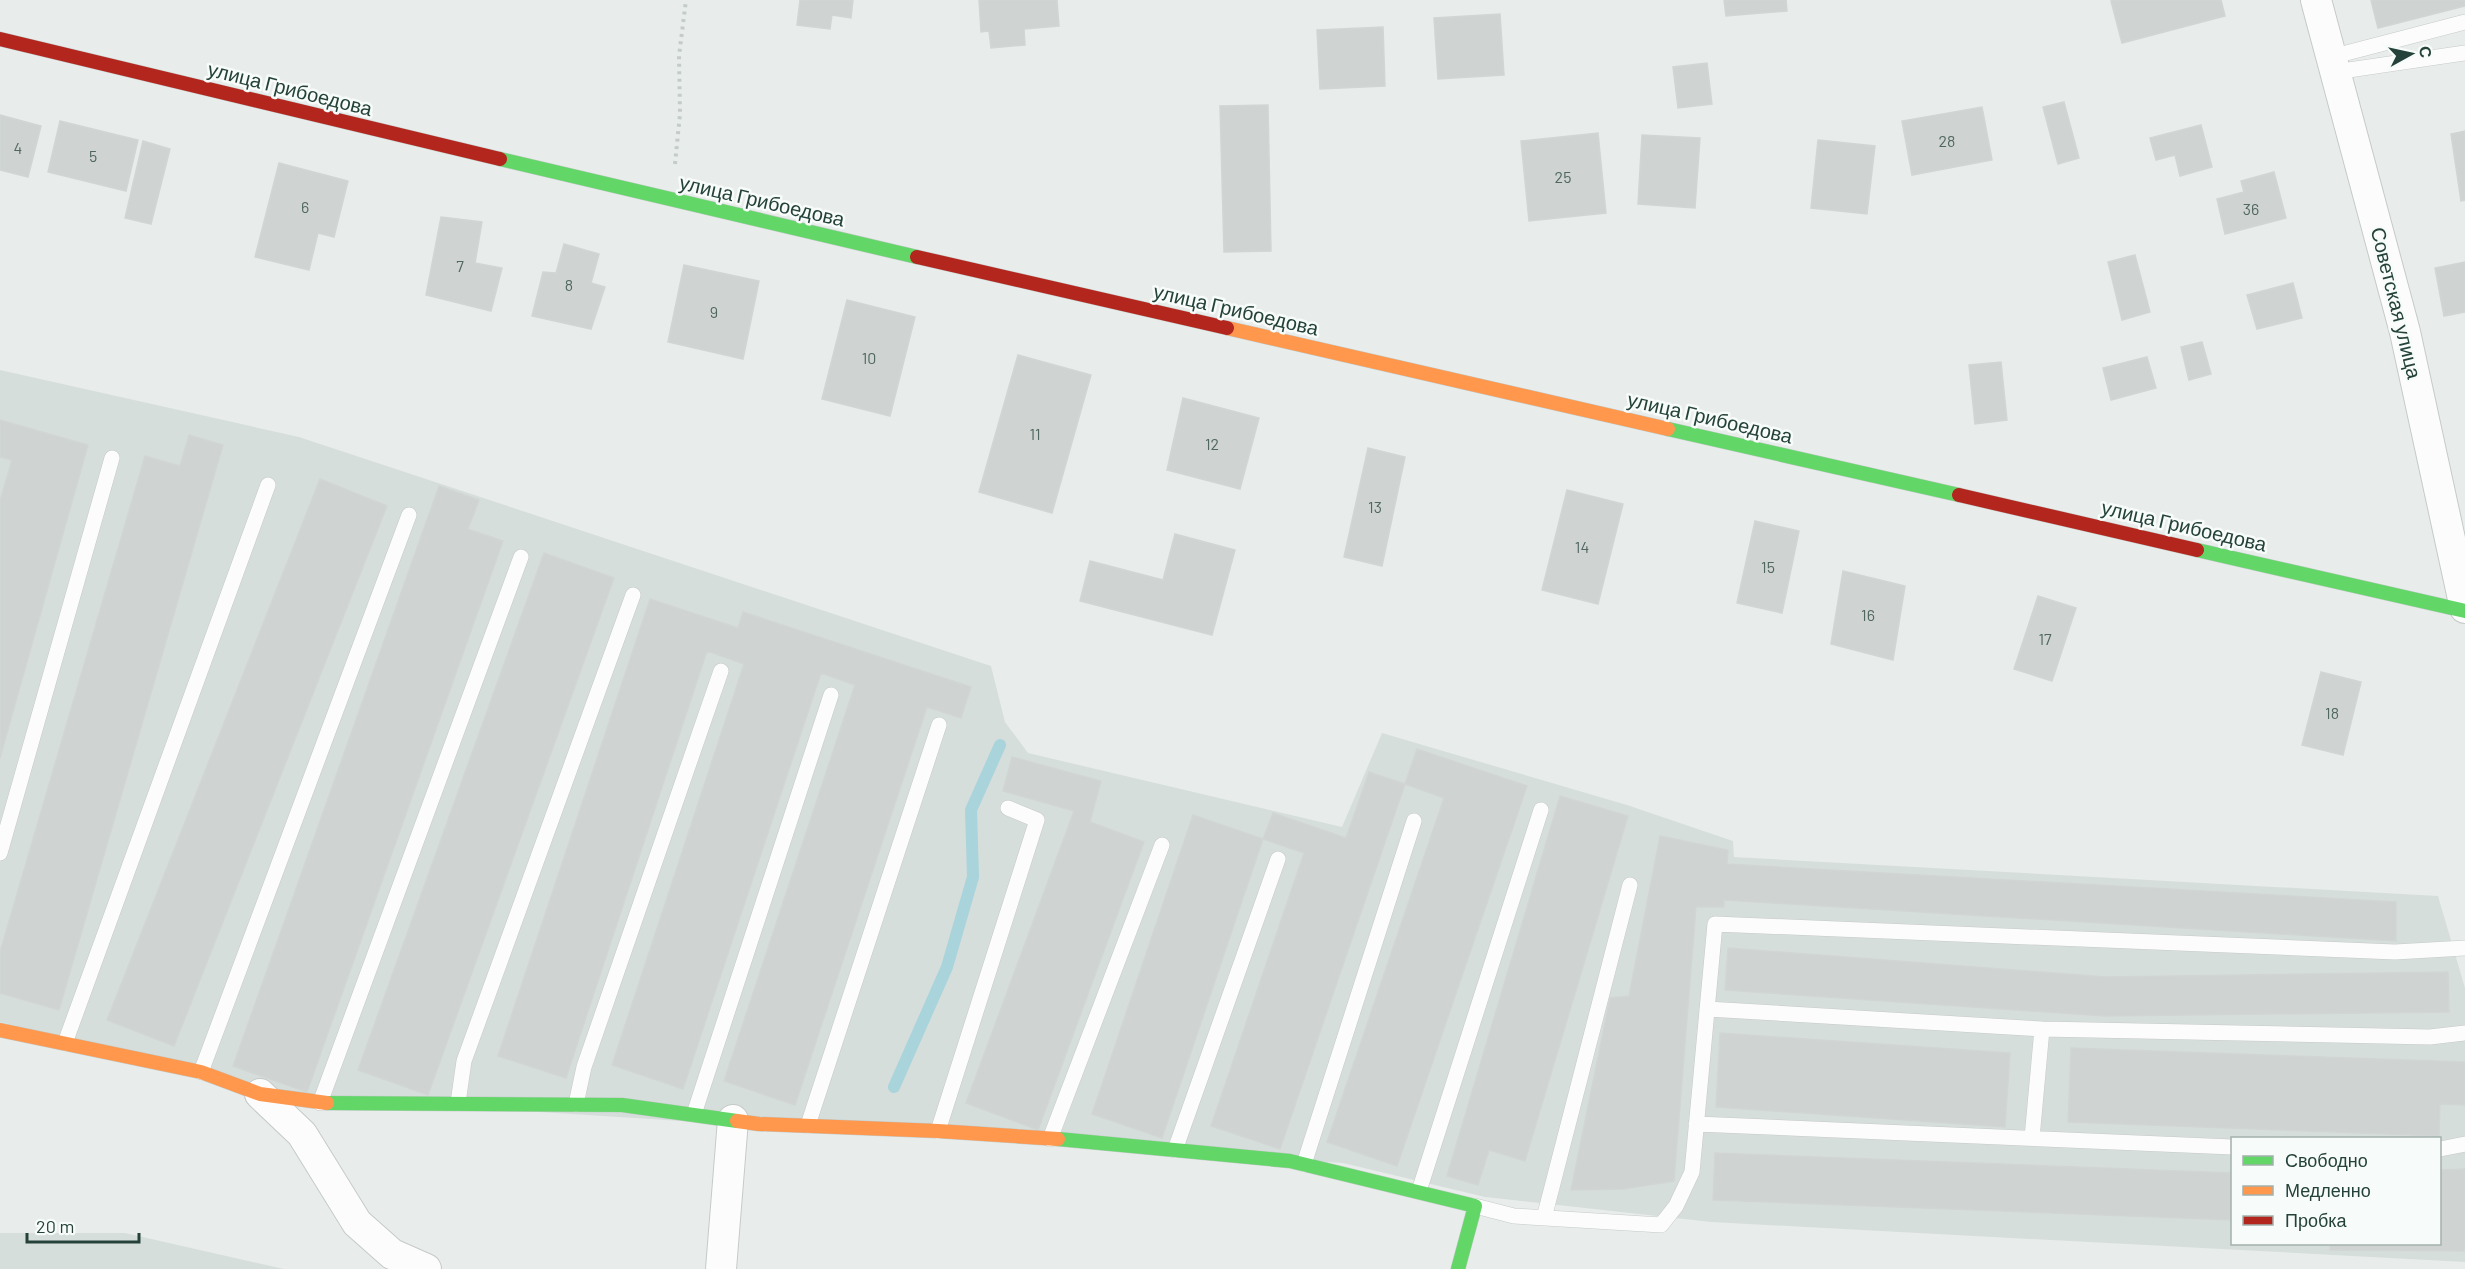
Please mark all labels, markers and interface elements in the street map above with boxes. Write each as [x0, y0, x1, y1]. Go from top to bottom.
north arrow [2381, 24, 2441, 84]
text: С [2416, 45, 2437, 59]
street label: улица Грибоедова [206, 56, 376, 120]
house number: 28 [1939, 131, 1955, 150]
house number: 4 [14, 138, 22, 157]
house number: 5 [89, 146, 97, 165]
house number: 25 [1555, 167, 1571, 186]
street label: улица Грибоедова [677, 169, 848, 231]
house number: 6 [301, 197, 309, 216]
house number: 36 [2243, 199, 2259, 218]
street label: Советская улица [2367, 224, 2428, 382]
house number: 7 [456, 256, 464, 275]
house number: 8 [565, 275, 573, 294]
street label: улица Грибоедова [1151, 278, 1322, 340]
house number: 9 [710, 302, 718, 321]
house number: 10 [862, 348, 876, 367]
street label: улица Грибоедова [1625, 386, 1796, 448]
house number: 11 [1029, 424, 1041, 443]
house number: 12 [1205, 434, 1219, 453]
street label: улица Грибоедова [2099, 494, 2270, 556]
house number: 13 [1368, 497, 1382, 516]
house number: 14 [1575, 537, 1589, 556]
house number: 15 [1761, 557, 1775, 576]
house number: 16 [1861, 605, 1875, 624]
house number: 17 [2038, 629, 2052, 648]
house number: 18 [2325, 703, 2339, 722]
legend [2231, 1137, 2441, 1245]
text: Свободно [2285, 1149, 2368, 1171]
text: Медленно [2285, 1179, 2371, 1201]
scale bar [27, 1206, 140, 1244]
text: Пробка [2285, 1209, 2348, 1231]
text: 20 m [36, 1215, 74, 1237]

